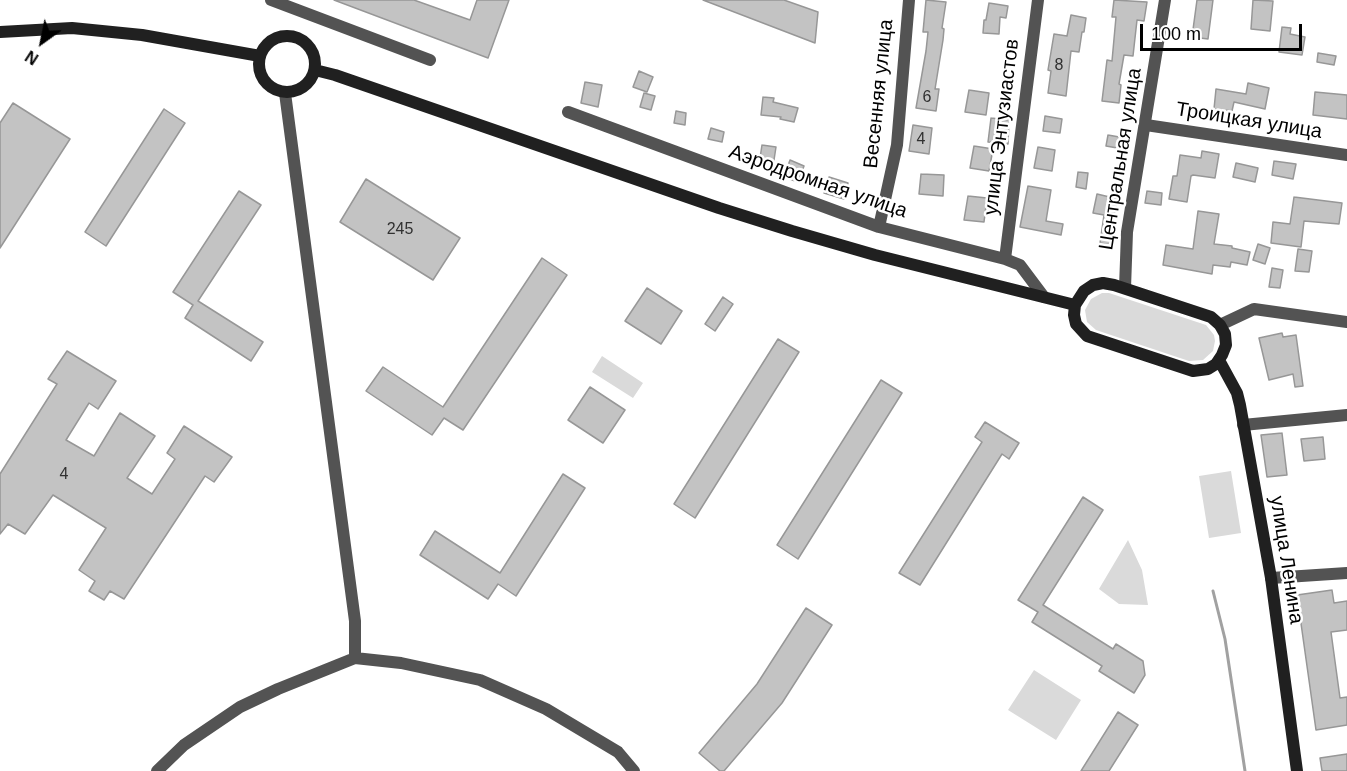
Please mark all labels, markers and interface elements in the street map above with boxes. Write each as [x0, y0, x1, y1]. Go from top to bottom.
north arrow [12, 12, 72, 72]
scale bar [1143, 12, 1305, 50]
street label: Весенняя улица [859, 18, 899, 170]
text: 100 m [1151, 24, 1201, 44]
street label: улица Энтузиастов [979, 37, 1025, 217]
text: N [22, 47, 41, 68]
house number: 8 [1055, 56, 1063, 76]
street label: Центральная улица [1095, 66, 1147, 252]
house number: 6 [923, 88, 931, 108]
street label: Троицкая улица [1174, 98, 1324, 144]
house number: 4 [917, 130, 925, 150]
street label: Аэродромная улица [726, 140, 910, 224]
house number: 245 [387, 220, 413, 240]
house number: 4 [60, 465, 68, 485]
street label: улица Ленина [1264, 494, 1308, 626]

